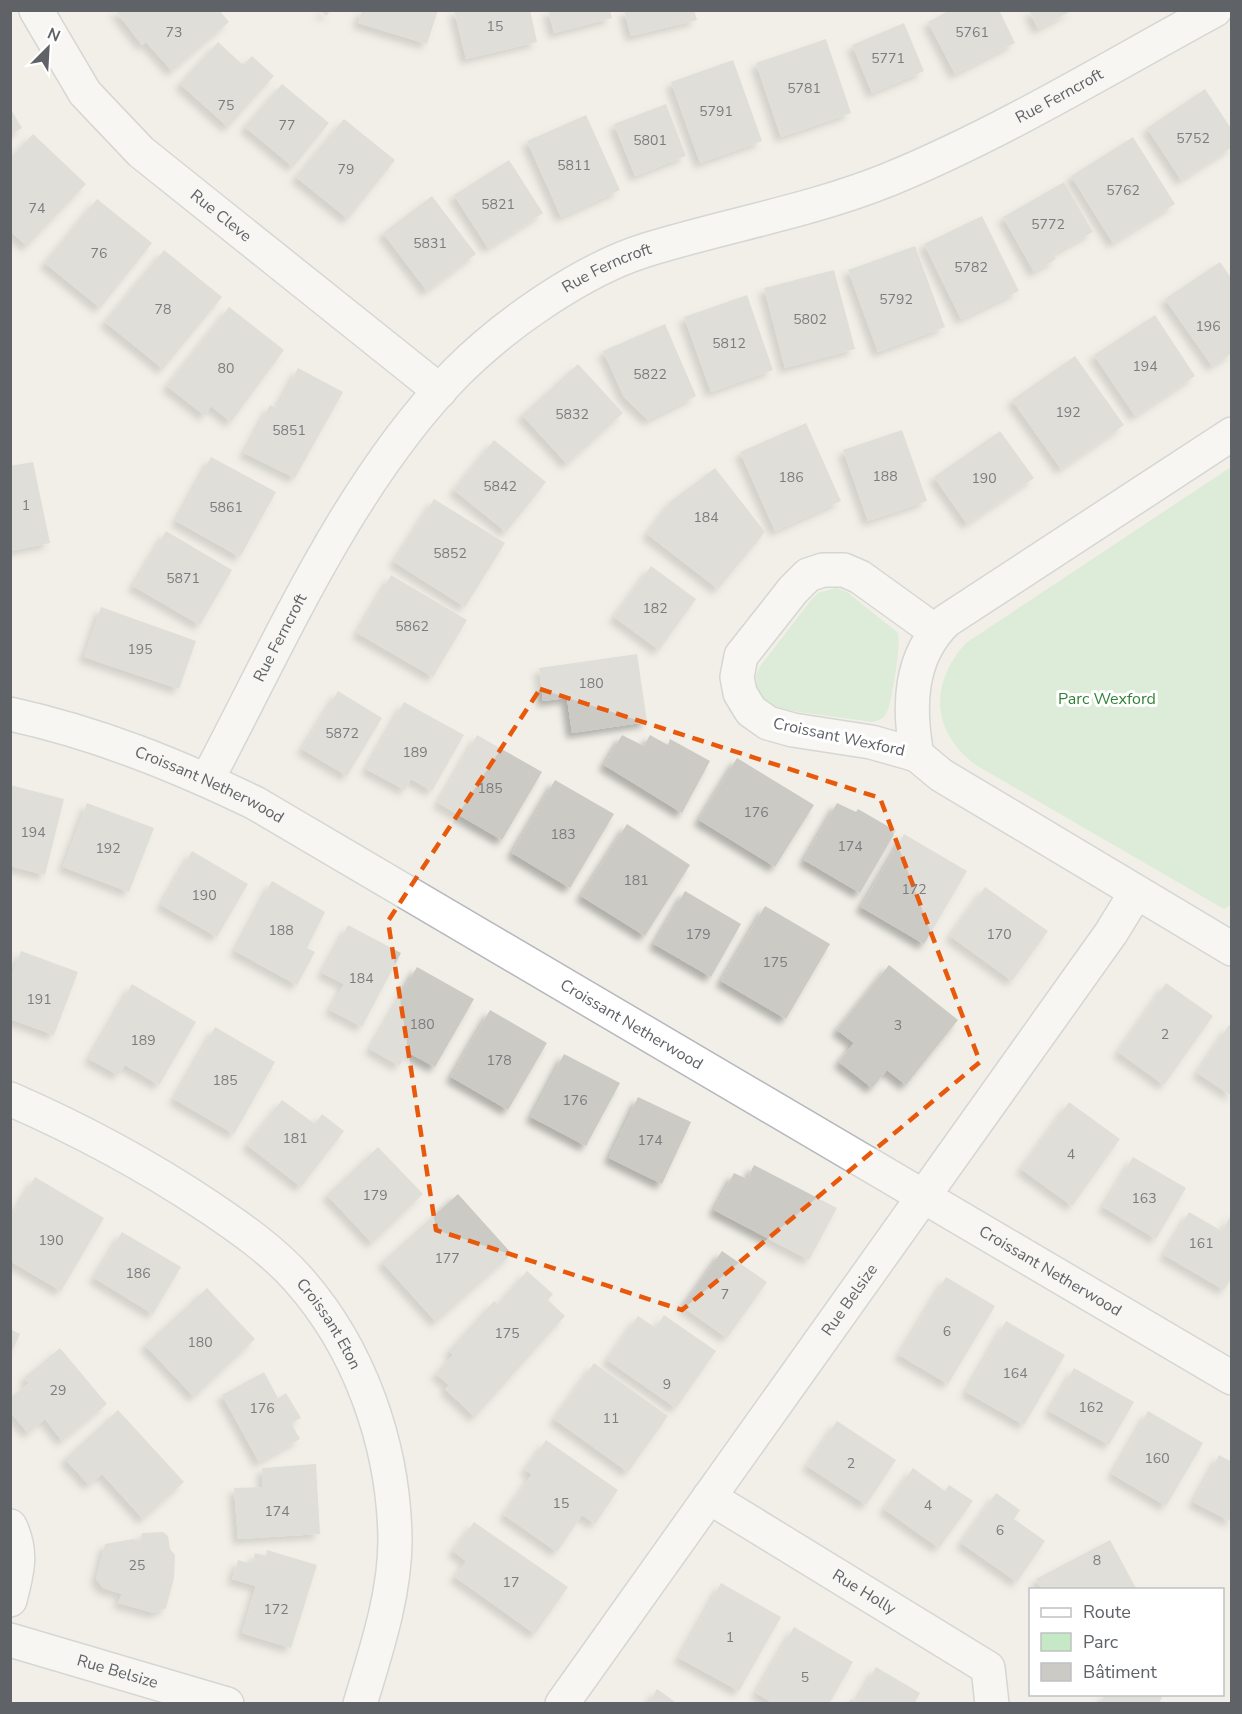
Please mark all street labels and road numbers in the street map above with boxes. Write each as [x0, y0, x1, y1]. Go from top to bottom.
street label: Rue Ferncroft [1012, 63, 1107, 129]
street label: Rue Cleve [186, 185, 256, 247]
street label: Rue Ferncroft [558, 238, 655, 298]
street label: Rue Ferncroft [248, 589, 312, 686]
street label: Croissant Wexford [771, 712, 907, 762]
street label: Croissant Netherwood [132, 741, 288, 829]
street label: Croissant Netherwood [556, 974, 707, 1075]
street label: Croissant Netherwood [975, 1220, 1126, 1322]
street label: Rue Belsize [817, 1260, 883, 1340]
street label: Croissant Eton [291, 1274, 366, 1373]
street label: Rue Holly [828, 1564, 901, 1620]
street label: Rue Belsize [74, 1649, 161, 1694]

